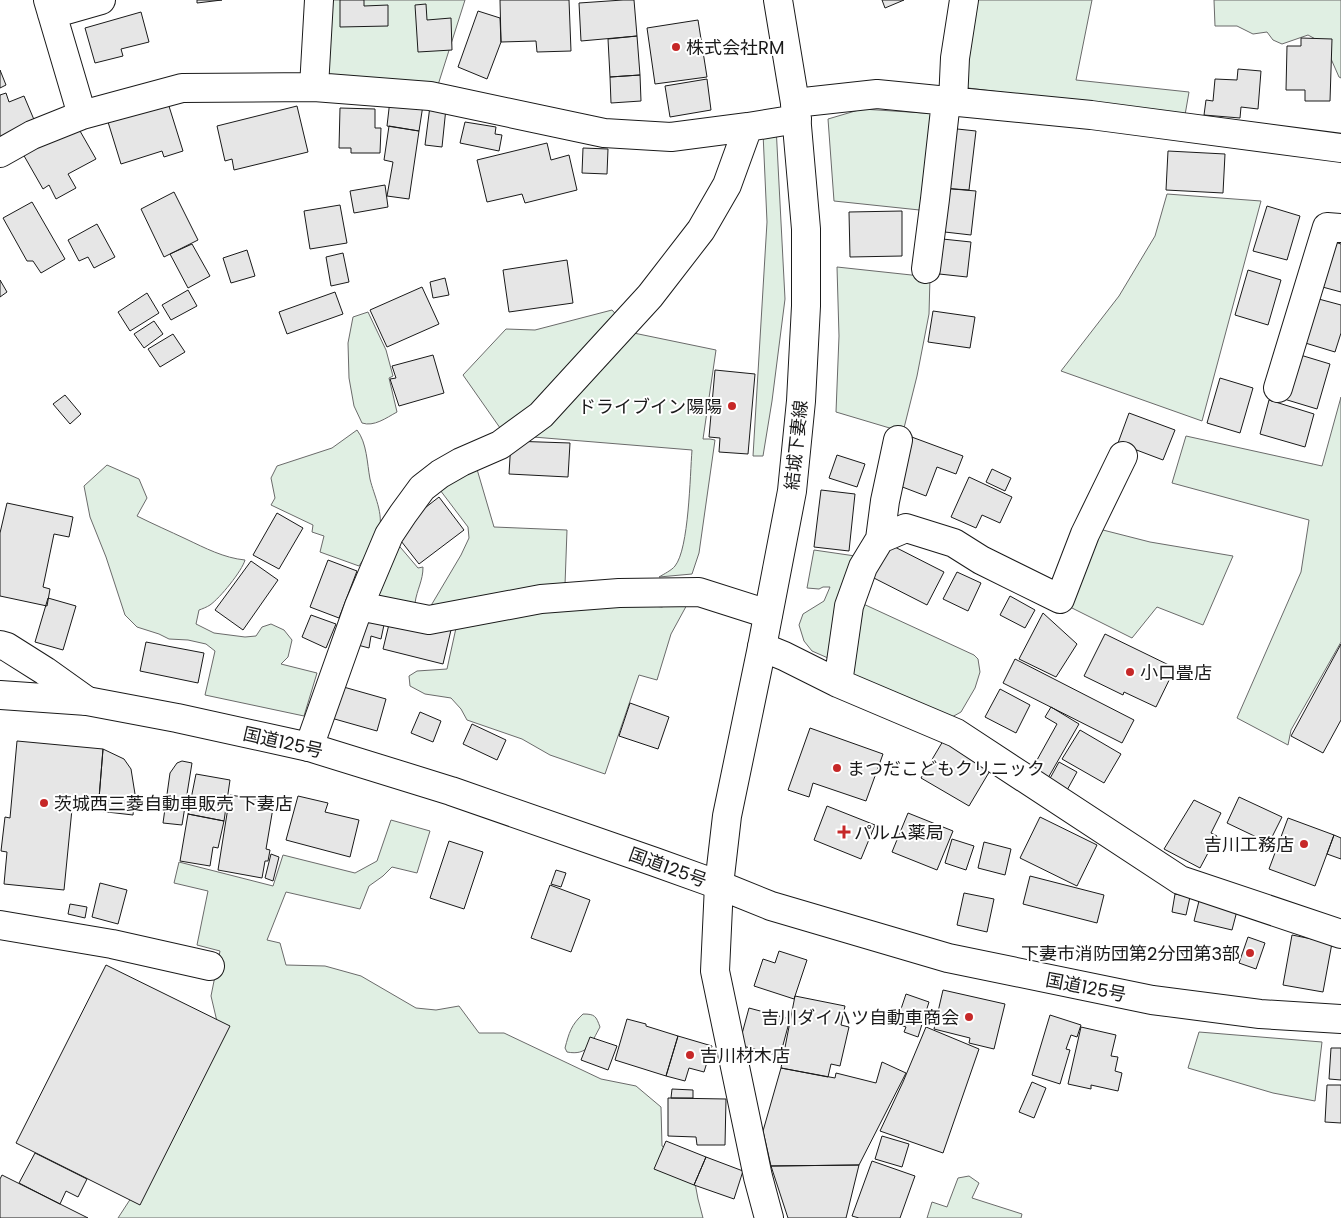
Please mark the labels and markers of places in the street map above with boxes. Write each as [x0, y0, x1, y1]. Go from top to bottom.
place label: 株式会社RM [686, 35, 784, 60]
marker: 株式会社RM [670, 41, 682, 53]
place label: ドライブイン陽陽 [578, 394, 722, 419]
marker: ドライブイン陽陽 [726, 400, 738, 412]
place label: 小口畳店 [1140, 660, 1212, 685]
marker: 小口畳店 [1124, 666, 1136, 678]
place label: まつだこどもクリニック [847, 756, 1045, 781]
marker: まつだこどもクリニック [831, 762, 843, 774]
place label: 茨城西三菱自動車販売 下妻店 [54, 791, 293, 816]
marker: 茨城西三菱自動車販売 下妻店 [38, 797, 50, 809]
place label: パルム薬局 [854, 820, 944, 845]
marker: パルム薬局 [838, 826, 850, 838]
place label: 吉川工務店 [1204, 832, 1294, 857]
marker: 吉川工務店 [1298, 838, 1310, 850]
place label: 下妻市消防団第2分団第3部 [1021, 941, 1240, 966]
marker: 下妻市消防団第2分団第3部 [1244, 947, 1256, 959]
place label: 吉川ダイハツ自動車商会 [761, 1005, 959, 1030]
marker: 吉川ダイハツ自動車商会 [963, 1011, 975, 1023]
place label: 吉川材木店 [700, 1043, 790, 1068]
marker: 吉川材木店 [684, 1049, 696, 1061]

